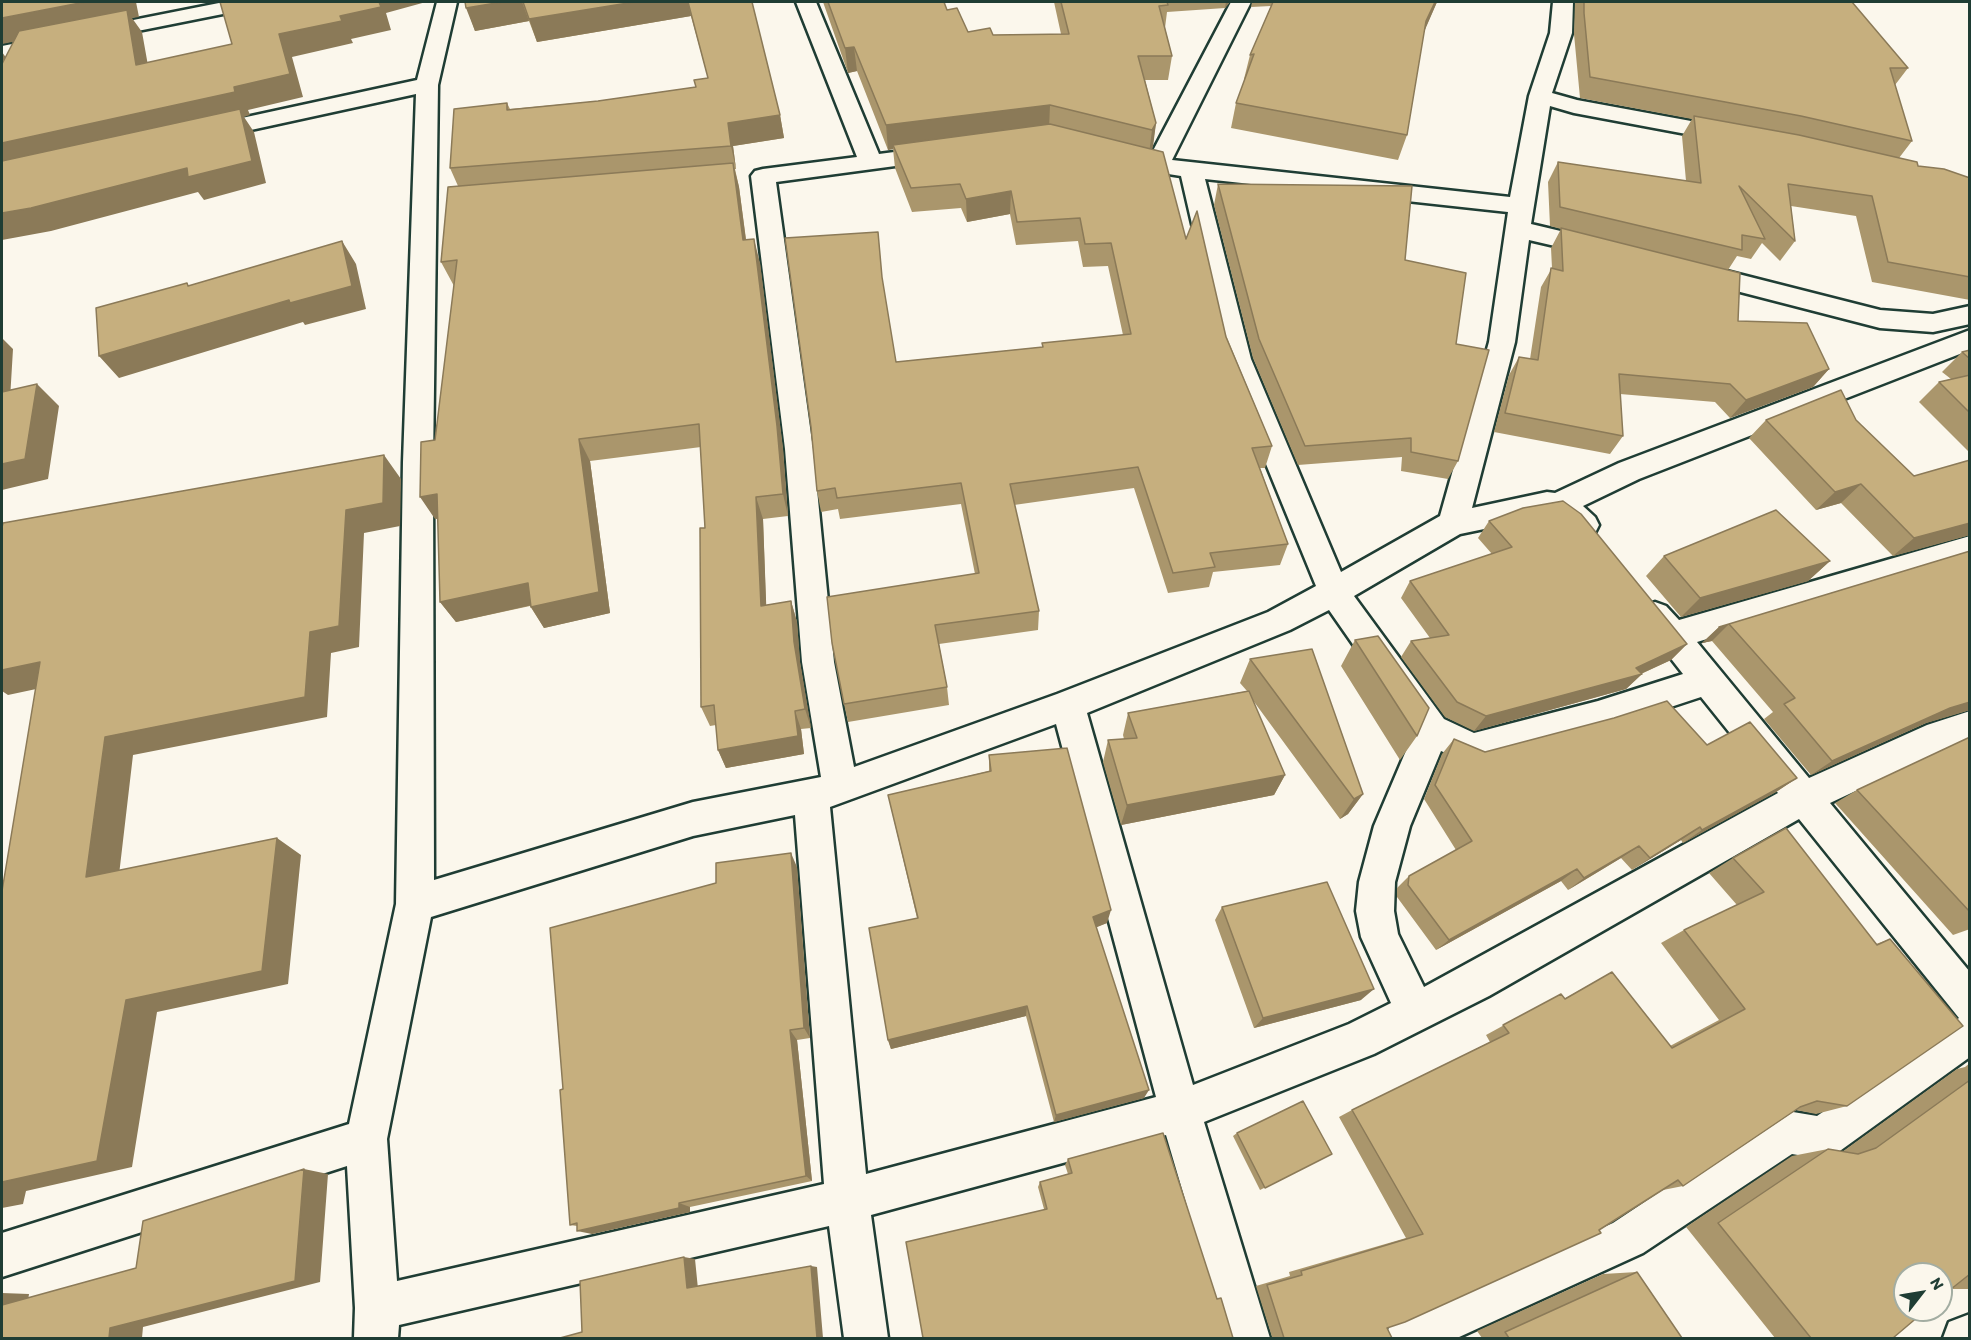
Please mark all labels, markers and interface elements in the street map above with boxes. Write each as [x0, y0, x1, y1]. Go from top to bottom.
north arrow [1893, 1262, 1953, 1322]
text: N [1926, 1274, 1948, 1293]

